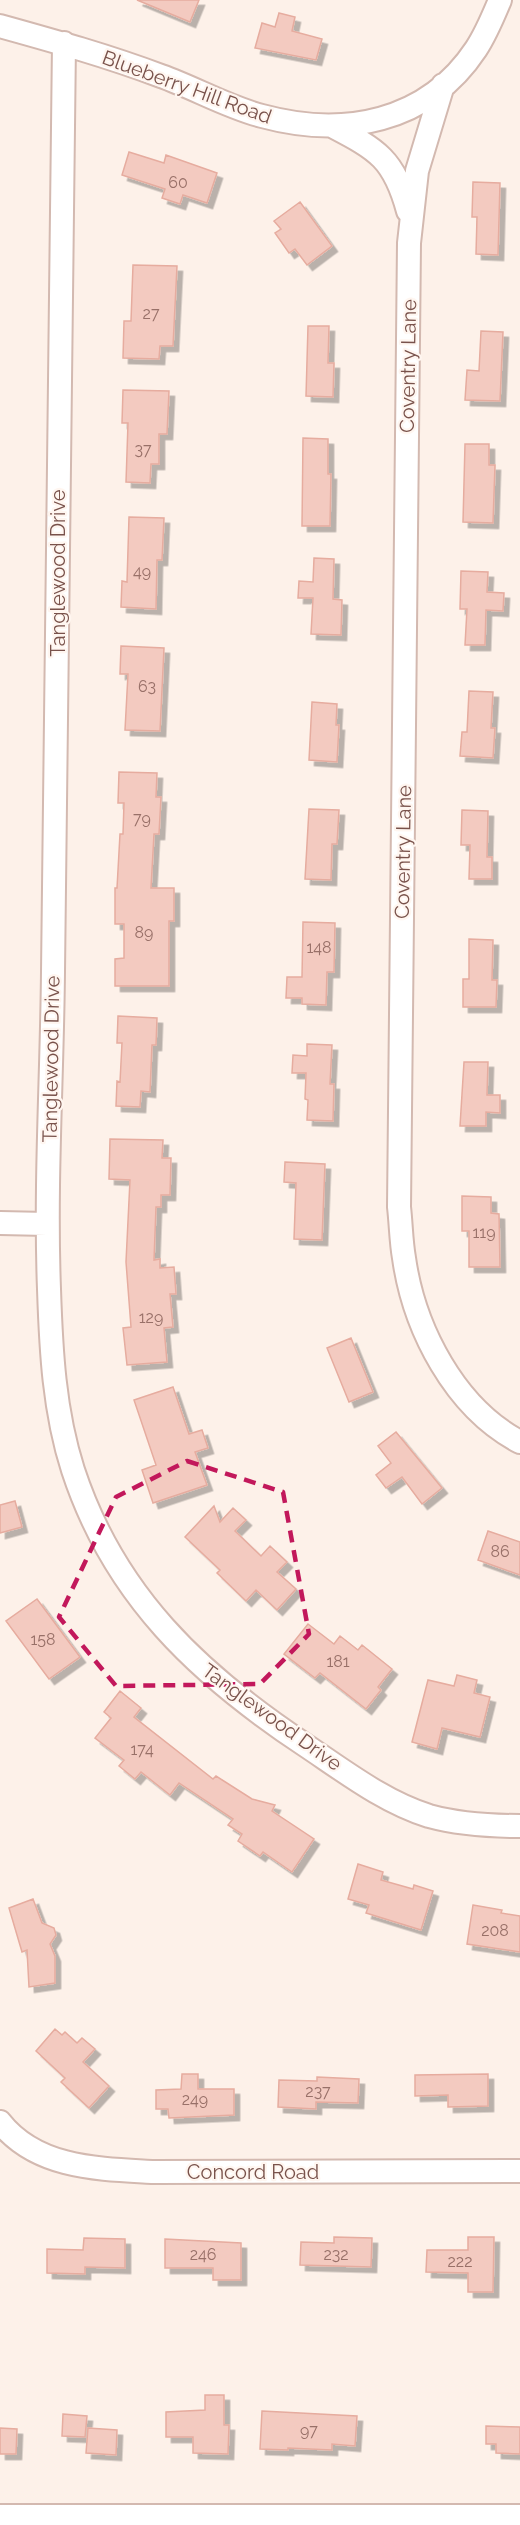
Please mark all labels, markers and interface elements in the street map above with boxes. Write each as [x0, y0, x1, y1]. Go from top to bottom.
street label: Blueberry Hill Road [99, 45, 275, 129]
house number: 60 [168, 173, 188, 192]
street label: Coventry Lane [395, 299, 421, 433]
house number: 27 [143, 304, 160, 323]
house number: 37 [134, 440, 152, 459]
street label: Tanglewood Drive [46, 489, 70, 656]
house number: 49 [133, 562, 151, 581]
house number: 63 [138, 677, 156, 696]
street label: Coventry Lane [390, 785, 416, 919]
house number: 79 [133, 809, 151, 828]
house number: 89 [135, 923, 153, 942]
house number: 148 [306, 938, 332, 957]
street label: Tanglewood Drive [38, 975, 64, 1143]
house number: 119 [472, 1223, 496, 1242]
house number: 129 [139, 1308, 163, 1327]
house number: 86 [490, 1542, 510, 1561]
house number: 158 [30, 1630, 56, 1649]
house number: 181 [326, 1652, 350, 1671]
street label: Tanglewood Drive [197, 1658, 347, 1776]
house number: 174 [130, 1740, 154, 1759]
house number: 208 [481, 1921, 509, 1940]
house number: 237 [305, 2082, 331, 2101]
house number: 249 [182, 2090, 208, 2109]
street label: Concord Road [187, 2160, 319, 2184]
house number: 246 [190, 2245, 216, 2264]
house number: 232 [323, 2245, 349, 2264]
house number: 222 [447, 2252, 473, 2271]
house number: 97 [300, 2421, 318, 2440]

